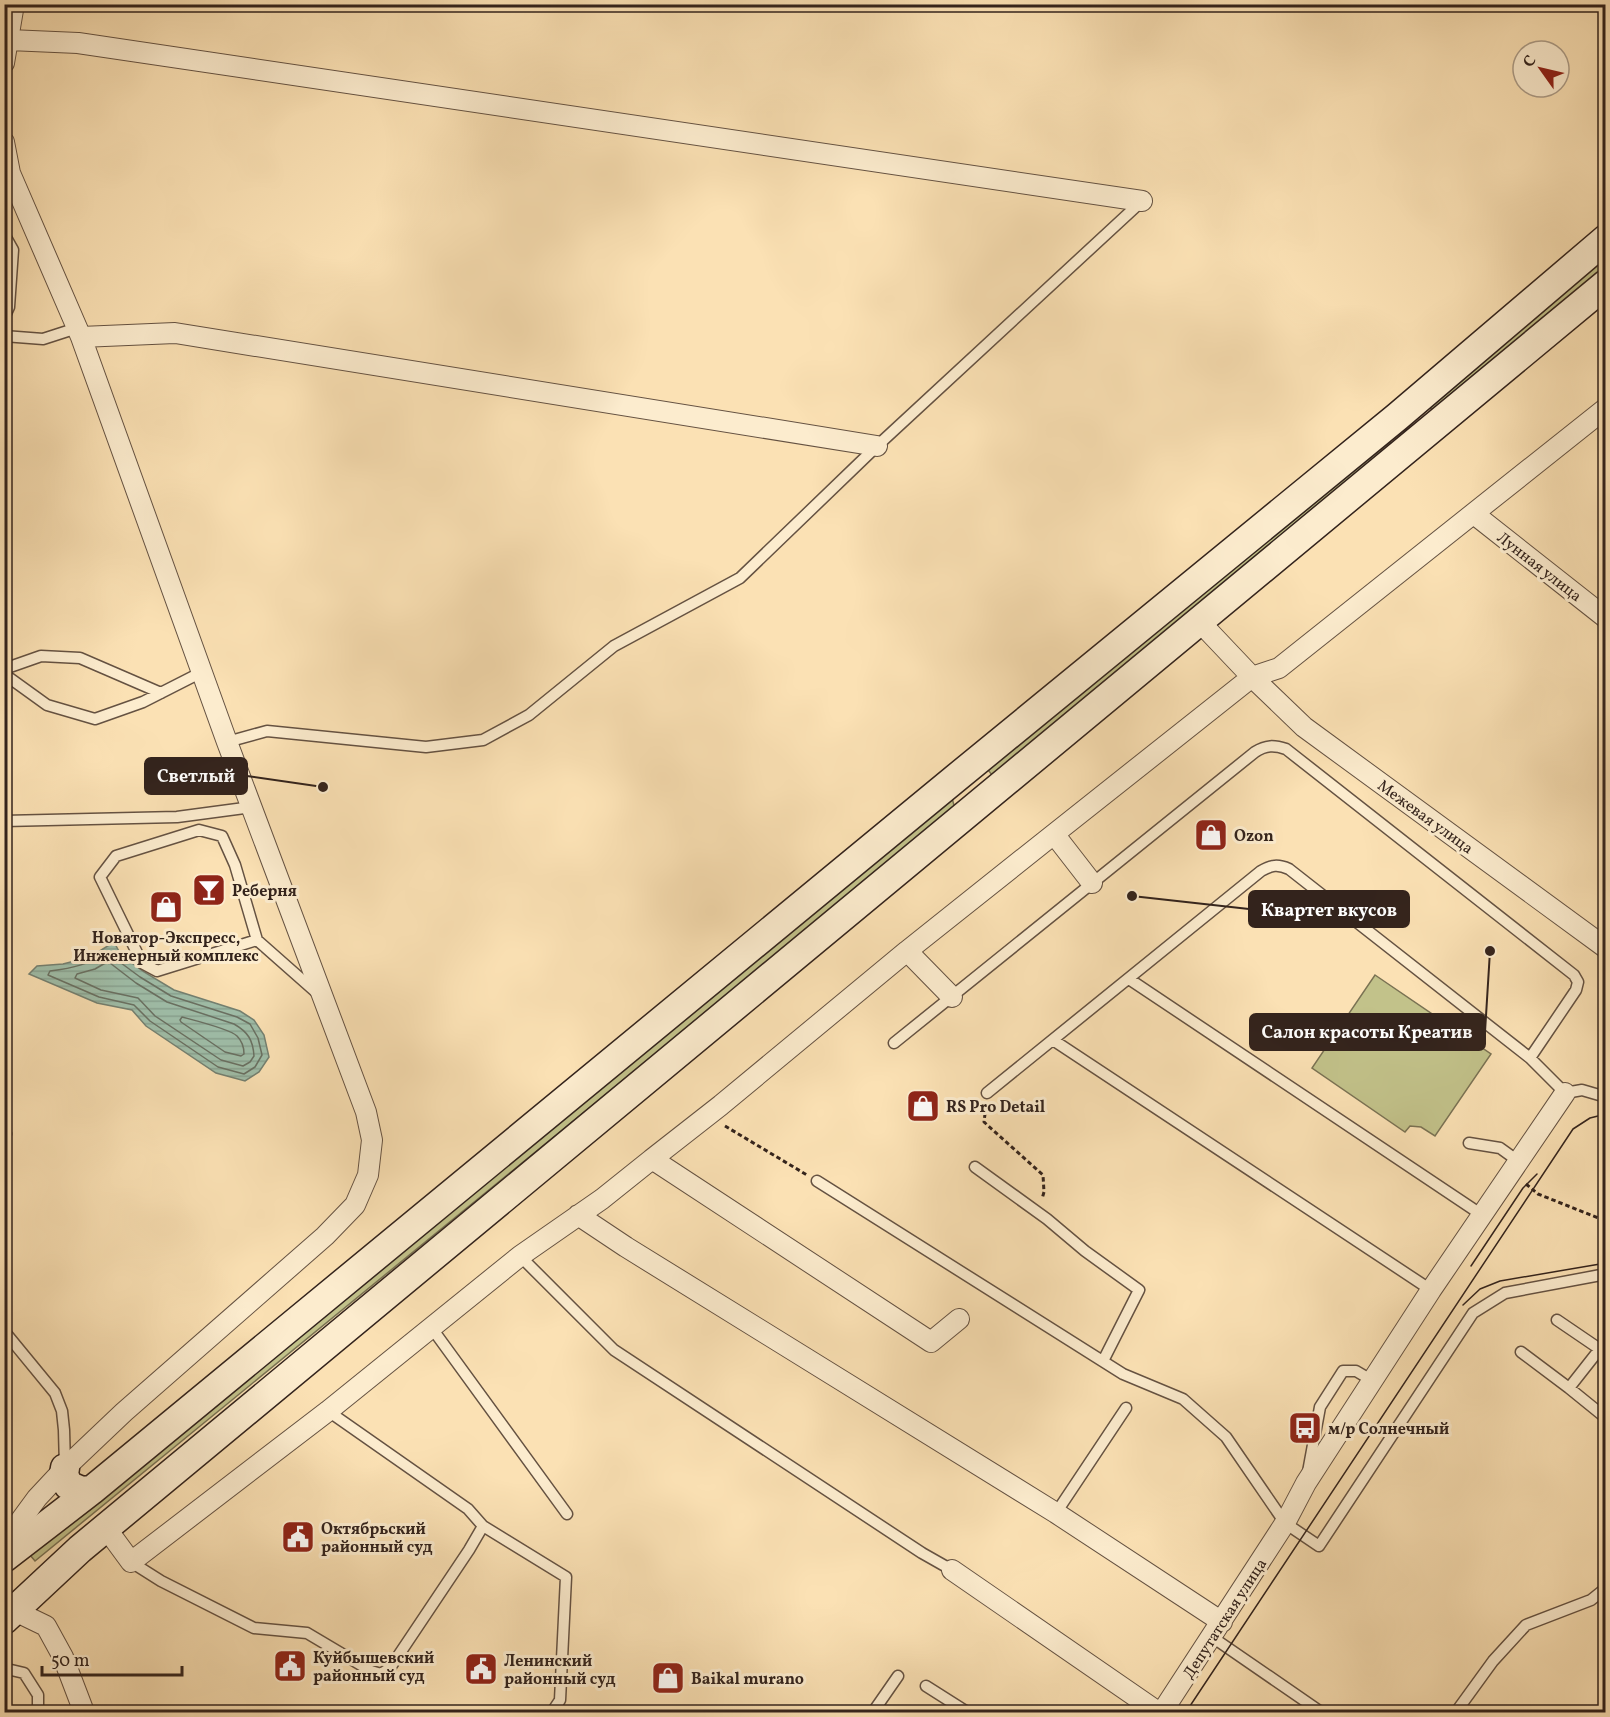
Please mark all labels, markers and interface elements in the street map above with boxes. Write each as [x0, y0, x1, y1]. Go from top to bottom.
north arrow [1511, 39, 1571, 99]
text: С [1518, 51, 1542, 72]
street label: Лунная улица [1492, 527, 1586, 608]
callout: Светлый [145, 758, 247, 794]
text: Светлый [157, 765, 235, 790]
street label: Межевая улица [1372, 775, 1477, 860]
shop icon: Ozon [1193, 817, 1229, 853]
place label: Ozon [1234, 826, 1274, 848]
bar icon: Реберня [191, 872, 227, 908]
place label: Реберня [232, 881, 297, 903]
shop icon: Новатор-Экспресс, Инженерный комплекс [148, 889, 184, 925]
callout: Квартет вкусов [1249, 891, 1409, 927]
text: Квартет вкусов [1261, 899, 1397, 924]
place label: Новатор-Экспресс, Инженерный комплекс [73, 928, 259, 968]
callout: Салон красоты Креатив [1250, 1014, 1485, 1050]
text: Салон красоты Креатив [1261, 1021, 1473, 1046]
shop icon: RS Pro Detail [905, 1088, 941, 1124]
place label: RS Pro Detail [946, 1097, 1046, 1119]
bus stop icon: м/р Солнечный [1287, 1410, 1323, 1446]
place label: м/р Солнечный [1328, 1419, 1449, 1441]
public building icon: Октябрьский районный суд [280, 1519, 316, 1555]
place label: Октябрьский районный суд [321, 1519, 433, 1559]
street label: Депутатская улица [1178, 1555, 1273, 1684]
scale bar [42, 1639, 182, 1677]
public building icon: Куйбышевский районный суд [272, 1648, 308, 1684]
place label: Куйбышевский районный суд [313, 1648, 434, 1688]
text: 50 m [51, 1649, 90, 1674]
public building icon: Ленинский районный суд [463, 1651, 499, 1687]
place label: Ленинский районный суд [504, 1651, 616, 1691]
shop icon: Baikal murano [650, 1660, 686, 1696]
place label: Baikal murano [691, 1669, 804, 1691]

